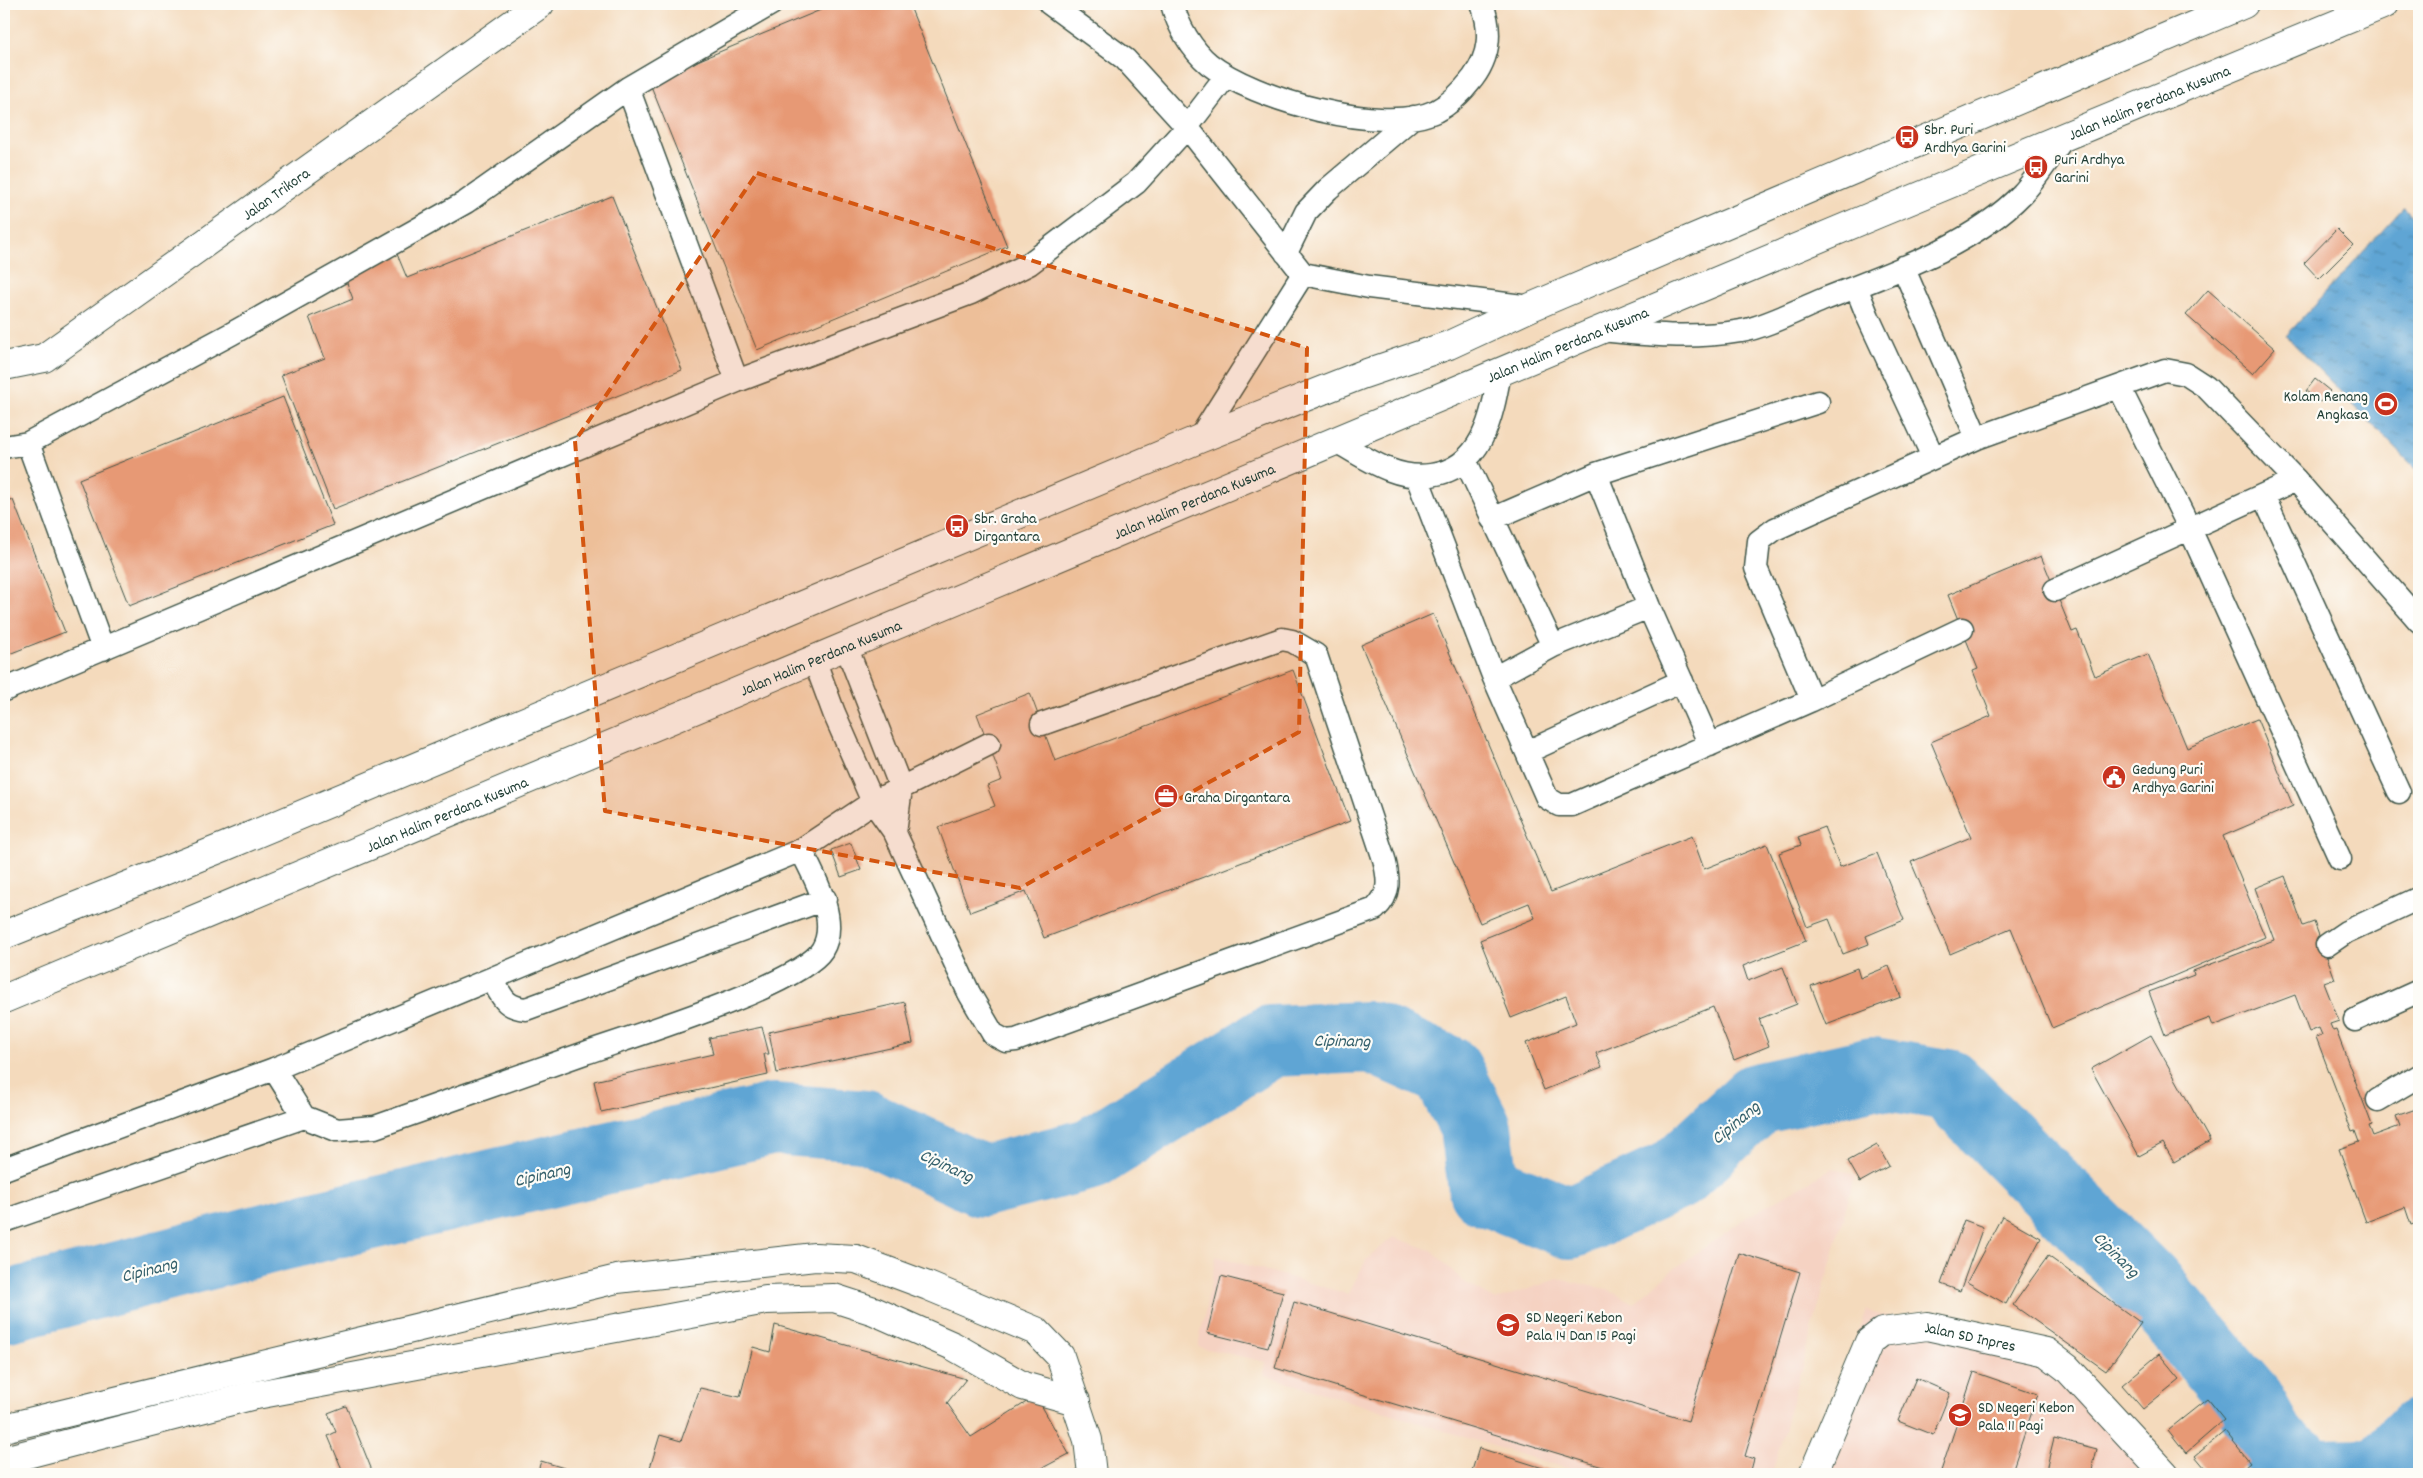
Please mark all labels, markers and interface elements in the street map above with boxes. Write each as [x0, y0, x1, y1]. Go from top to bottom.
street label: Jalan Halim Perdana Kusuma [2065, 60, 2235, 148]
place label: Sbr. Puri Ardhya Garini [1924, 119, 2006, 160]
bus stop icon: Sbr. Puri Ardhya Garini [1894, 124, 1920, 150]
place label: Puri Ardhya Garini [2054, 149, 2125, 190]
bus stop icon: Puri Ardhya Garini [2023, 154, 2049, 180]
street label: Jalan Trikora [238, 163, 316, 227]
street label: Jalan Halim Perdana Kusuma [1484, 302, 1653, 390]
place label: Kolam Renang Angkasa [2283, 386, 2368, 427]
sports icon: Kolam Renang Angkasa [2373, 391, 2399, 417]
street label: Jalan Halim Perdana Kusuma [1110, 458, 1279, 547]
place label: Sbr. Graha Dirgantara [974, 508, 1040, 549]
bus stop icon: Sbr. Graha Dirgantara [944, 513, 970, 539]
street label: Jalan Halim Perdana Kusuma [737, 615, 906, 703]
place label: Gedung Puri Ardhya Garini [2132, 759, 2214, 800]
public building icon: Gedung Puri Ardhya Garini [2101, 764, 2127, 790]
street label: Jalan Halim Perdana Kusuma [363, 771, 532, 860]
office icon: Graha Dirgantara [1153, 783, 1179, 809]
place label: Graha Dirgantara [1184, 787, 1290, 810]
water label: Cipinang [1313, 1030, 1372, 1056]
water label: Cipinang [1707, 1095, 1767, 1152]
water label: Cipinang [915, 1144, 978, 1191]
water label: Cipinang [512, 1158, 574, 1195]
water label: Cipinang [2086, 1227, 2145, 1285]
water label: Cipinang [119, 1252, 181, 1290]
place label: SD Negeri Kebon Pala 14 Dan 15 Pagi [1526, 1307, 1636, 1348]
school or university icon: SD Negeri Kebon Pala 14 Dan 15 Pagi [1495, 1312, 1521, 1338]
street label: Jalan SD Inpres [1923, 1317, 2018, 1359]
place label: SD Negeri Kebon Pala 11 Pagi [1978, 1397, 2074, 1438]
school or university icon: SD Negeri Kebon Pala 11 Pagi [1947, 1402, 1973, 1428]

